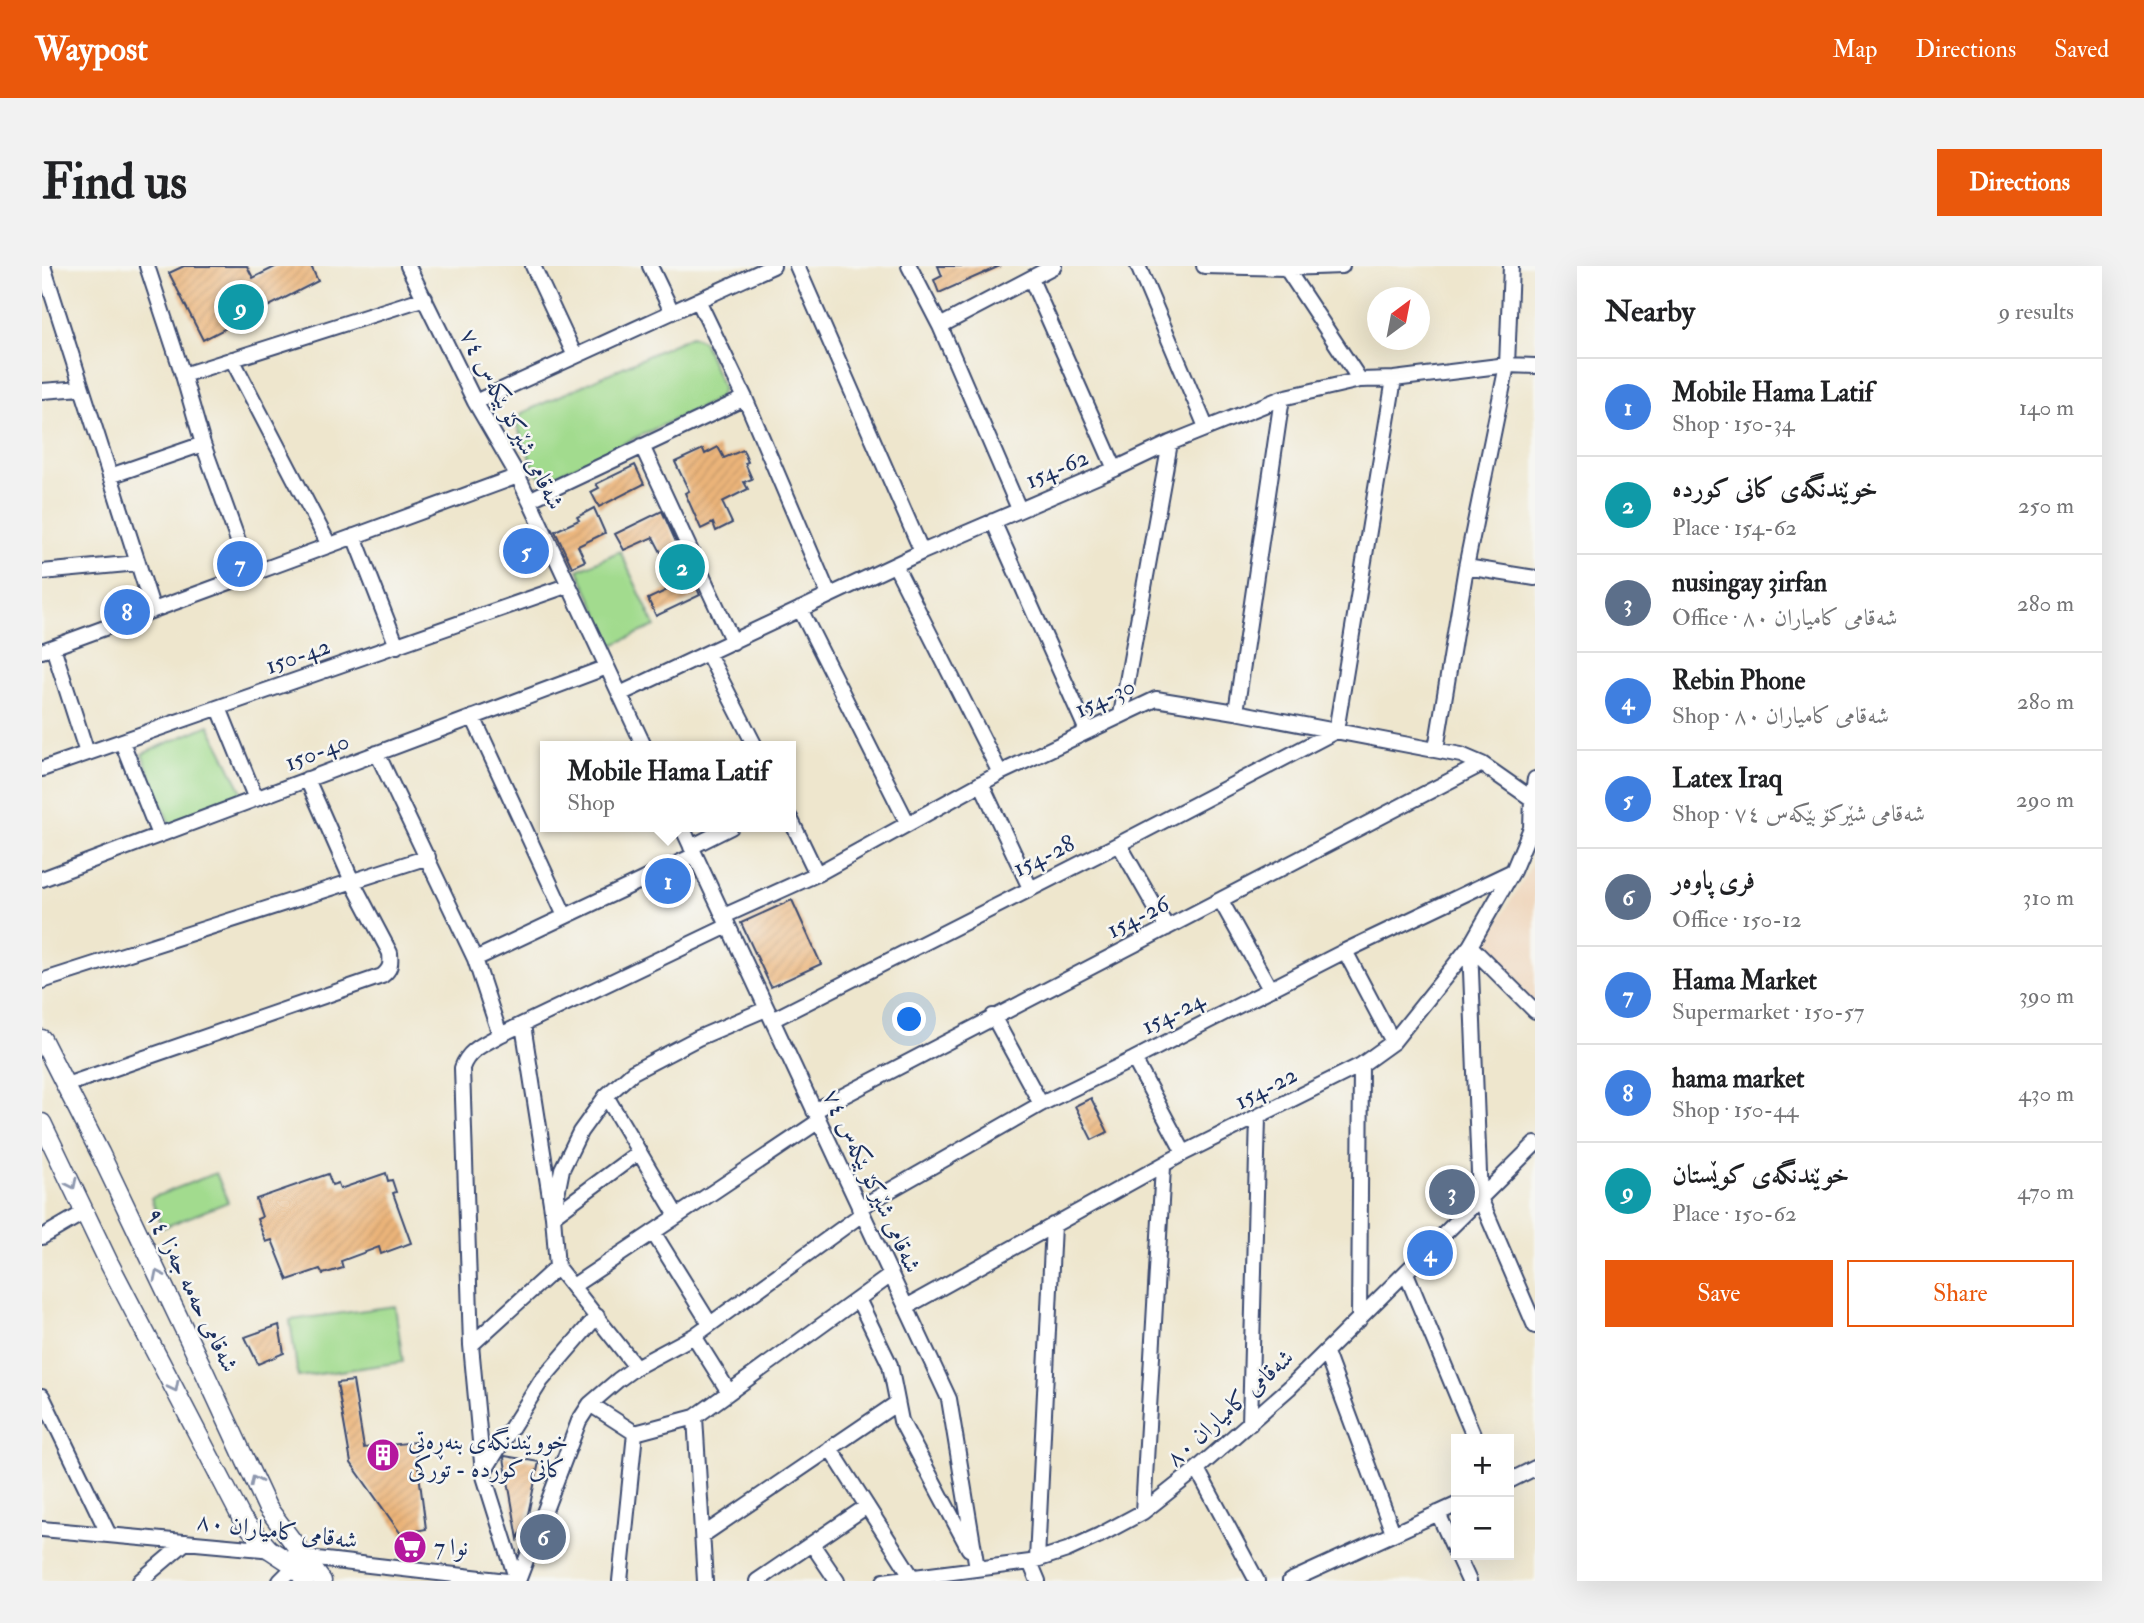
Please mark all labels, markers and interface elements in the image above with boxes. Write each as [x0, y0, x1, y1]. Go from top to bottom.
text: Waypost [35, 29, 148, 70]
text: Map [1832, 34, 1877, 65]
text: Directions [1915, 34, 2016, 65]
text: Saved [2054, 34, 2109, 65]
button: Directions [1937, 149, 2102, 216]
text: Find us [42, 152, 187, 213]
pin: 9 [218, 281, 264, 333]
north arrow [1367, 287, 1430, 350]
text: Nearby [1605, 293, 1695, 330]
text: 9 results [1998, 297, 2074, 326]
street label: شەقامی شێرکۆ بێکەس ٧٤ [453, 323, 571, 515]
text: Mobile Hama Latif [1672, 377, 1873, 409]
text: 1 [1624, 393, 1632, 422]
text: 140 m [2019, 393, 2074, 422]
text: Shop · 150-34 [1672, 409, 1794, 438]
street label: 154-62 [1021, 442, 1093, 496]
text: خوێندنگەی کانی کوردە [1672, 473, 1878, 505]
text: 2 [1622, 491, 1634, 520]
text: 250 m [2018, 491, 2074, 520]
text: Place · 154-62 [1672, 513, 1797, 542]
pin: 5 [503, 525, 549, 577]
pin: 7 [217, 538, 263, 590]
pin: 2 [659, 541, 705, 593]
text: nusingay 3irfan [1672, 567, 1827, 599]
pin: 8 [104, 586, 150, 638]
text: 3 [1624, 589, 1632, 618]
text: 280 m [2017, 589, 2074, 618]
text: Office · شەقامی کامیاران ٨٠ [1672, 603, 1898, 632]
street label: 150-42 [262, 631, 334, 681]
text: Rebin Phone [1672, 665, 1805, 697]
street label: 154-30 [1070, 671, 1140, 725]
text: 4 [1622, 687, 1634, 716]
text: 280 m [2017, 687, 2074, 716]
text: Shop · شەقامی کامیاران ٨٠ [1672, 701, 1889, 730]
street label: 150-40 [280, 726, 354, 778]
popup [540, 741, 796, 832]
text: Mobile Hama Latif [567, 756, 769, 788]
text: Latex Iraq [1672, 763, 1782, 795]
text: 5 [1623, 785, 1633, 814]
text: 290 m [2016, 785, 2074, 814]
text: Shop [567, 788, 615, 817]
text: Shop · شەقامی شێرکۆ بێکەس ٧٤ [1672, 799, 1925, 828]
street label: 154-28 [1008, 828, 1080, 884]
pin: 1 [645, 855, 691, 907]
text: فری پاوەر [1672, 865, 1755, 897]
text: 6 [1622, 883, 1634, 912]
text: 310 m [2023, 883, 2074, 912]
street label: 154-26 [1102, 887, 1176, 946]
text: Office · 150-12 [1672, 905, 1802, 934]
text: Hama Market [1672, 965, 1817, 997]
text: 7 [1623, 981, 1633, 1010]
text: 390 m [2019, 981, 2074, 1010]
street label: 154-24 [1136, 984, 1211, 1042]
text: Supermarket · 150-57 [1672, 997, 1864, 1026]
your location [892, 1002, 926, 1036]
street label: 154-22 [1230, 1059, 1302, 1117]
text: hama market [1672, 1063, 1804, 1095]
text: 8 [1623, 1079, 1633, 1108]
text: 430 m [2018, 1079, 2074, 1108]
street label: شەقامی شێرکۆ بێکەس ٧٤ [816, 1084, 928, 1278]
text: Shop · 150-44 [1672, 1095, 1798, 1124]
text: خوێندنگەی کوێستان [1672, 1159, 1849, 1191]
pin: 3 [1429, 1166, 1475, 1218]
one-way arrow [63, 1177, 77, 1189]
text: 9 [1622, 1177, 1634, 1206]
text: 470 m [2017, 1177, 2074, 1206]
text: Place · 150-62 [1672, 1199, 1797, 1228]
street label: شەقامی حەمە جەزا ٩٤ [139, 1202, 245, 1378]
pin: 4 [1407, 1227, 1453, 1279]
button: Save [1605, 1260, 1833, 1327]
button: Share [1847, 1260, 2074, 1327]
one-way arrow [152, 1270, 166, 1282]
street label: شەقامی کامیاران ٨٠ [1159, 1342, 1301, 1474]
one-way arrow [165, 1380, 179, 1392]
place label: خووێندنگەی بنەڕەتی کانی کوردە - تورکی [408, 1426, 568, 1485]
map controls [1451, 1434, 1514, 1560]
button: + [1451, 1434, 1514, 1497]
building icon: خووێندنگەی بنەڕەتی کانی کوردە - تورکی [364, 1436, 402, 1474]
one-way arrow [249, 1476, 263, 1488]
button: − [1451, 1497, 1514, 1560]
street label: شەقامی کامیاران ٨٠ [195, 1506, 359, 1556]
pin: 6 [520, 1511, 566, 1563]
supermarket icon: نوا 7 [391, 1528, 429, 1566]
place label: نوا 7 [434, 1532, 468, 1563]

